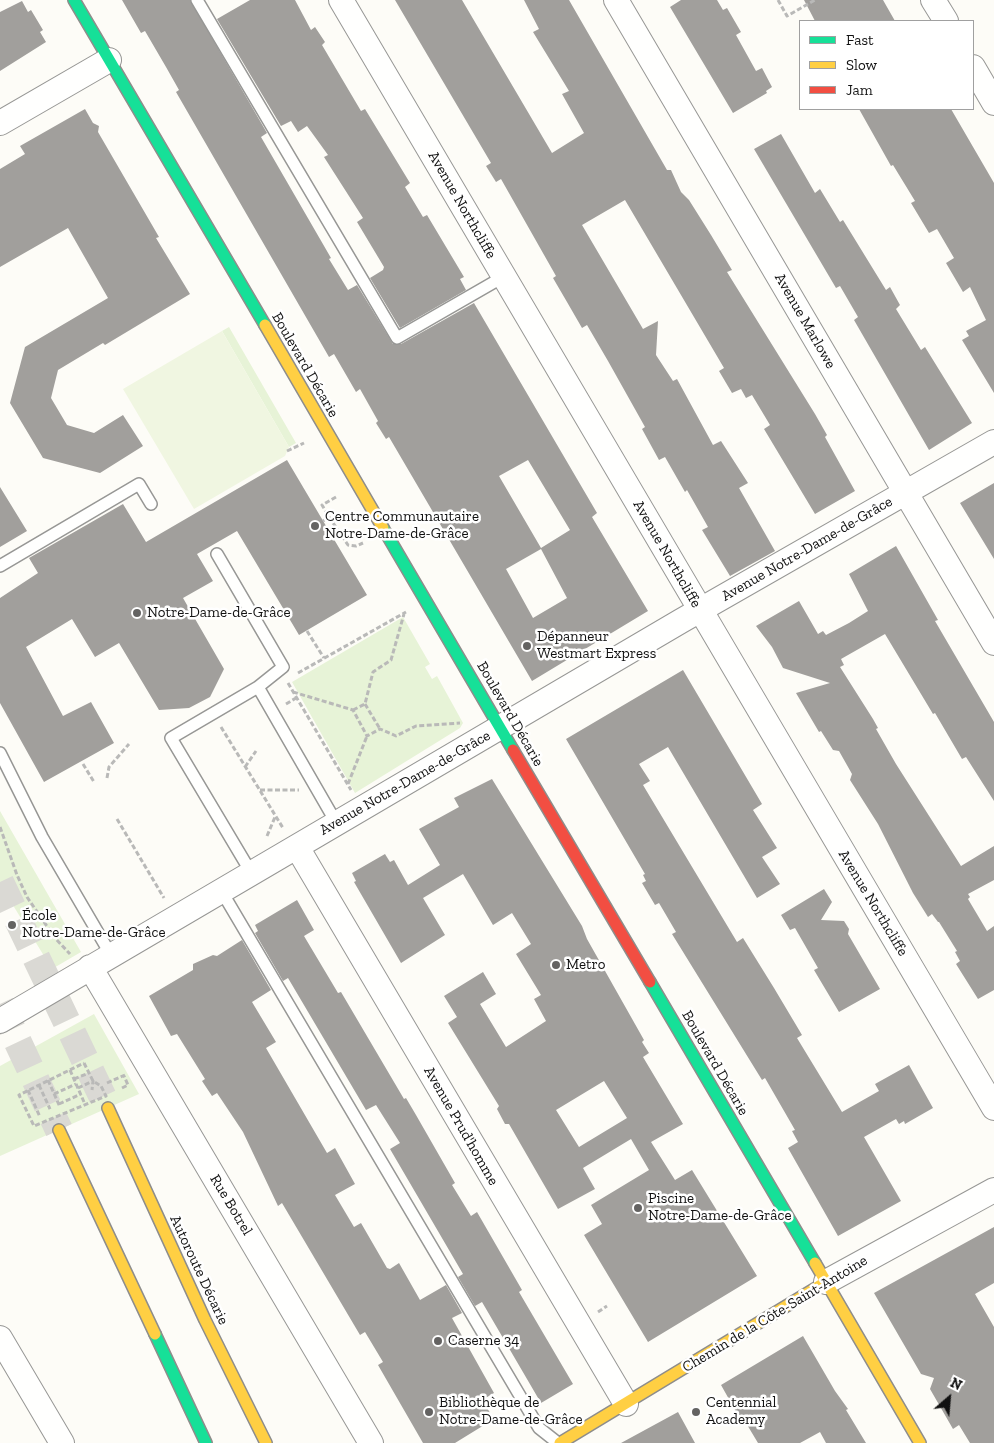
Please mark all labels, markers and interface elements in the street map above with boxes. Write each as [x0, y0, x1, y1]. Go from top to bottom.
legend [799, 20, 974, 110]
text: Fast [846, 31, 874, 49]
text: Slow [846, 56, 877, 74]
text: Jam [846, 81, 873, 99]
street label: Avenue Northcliffe [424, 148, 500, 262]
street label: Avenue Marlowe [770, 270, 840, 372]
street label: Boulevard Décarie [268, 309, 342, 421]
street label: Avenue Notre-Dame-de-Grâce [718, 493, 896, 605]
street label: Avenue Northcliffe [629, 497, 705, 611]
place label: Centre Communautaire Notre-Dame-de-Grâce [325, 508, 479, 543]
marker: Centre Communautaire Notre-Dame-de-Grâce [309, 520, 321, 532]
place label: Notre-Dame-de-Grâce [147, 604, 291, 622]
marker: Notre-Dame-de-Grâce [131, 607, 143, 619]
place label: Dépanneur Westmart Express [537, 628, 656, 663]
marker: Dépanneur Westmart Express [521, 640, 533, 652]
street label: Boulevard Décarie [473, 658, 547, 770]
street label: Avenue Notre-Dame-de-Grâce [316, 727, 494, 839]
street label: Avenue Northcliffe [834, 847, 912, 959]
place label: École Notre-Dame-de-Grâce [22, 907, 166, 942]
marker: École Notre-Dame-de-Grâce [6, 919, 18, 931]
place label: Metro [566, 956, 605, 974]
marker: Metro [550, 959, 562, 971]
street label: Boulevard Décarie [678, 1007, 752, 1119]
street label: Avenue Prud'homme [420, 1063, 502, 1189]
street label: Rue Botrel [206, 1171, 256, 1239]
place label: Piscine Notre-Dame-de-Grâce [648, 1190, 792, 1225]
marker: Piscine Notre-Dame-de-Grâce [632, 1202, 644, 1214]
street label: Autoroute Décarie [166, 1212, 232, 1328]
street label: Chemin de la Côte-Saint-Antoine [679, 1252, 871, 1376]
place label: Caserne 34 [448, 1332, 519, 1350]
marker: Caserne 34 [432, 1335, 444, 1347]
north arrow [924, 1373, 974, 1423]
text: N [947, 1374, 965, 1394]
place label: Bibliothèque de Notre-Dame-de-Grâce [439, 1394, 583, 1429]
place label: Centennial Academy [706, 1394, 777, 1429]
marker: Bibliothèque de Notre-Dame-de-Grâce [423, 1406, 435, 1418]
marker: Centennial Academy [690, 1406, 702, 1418]

